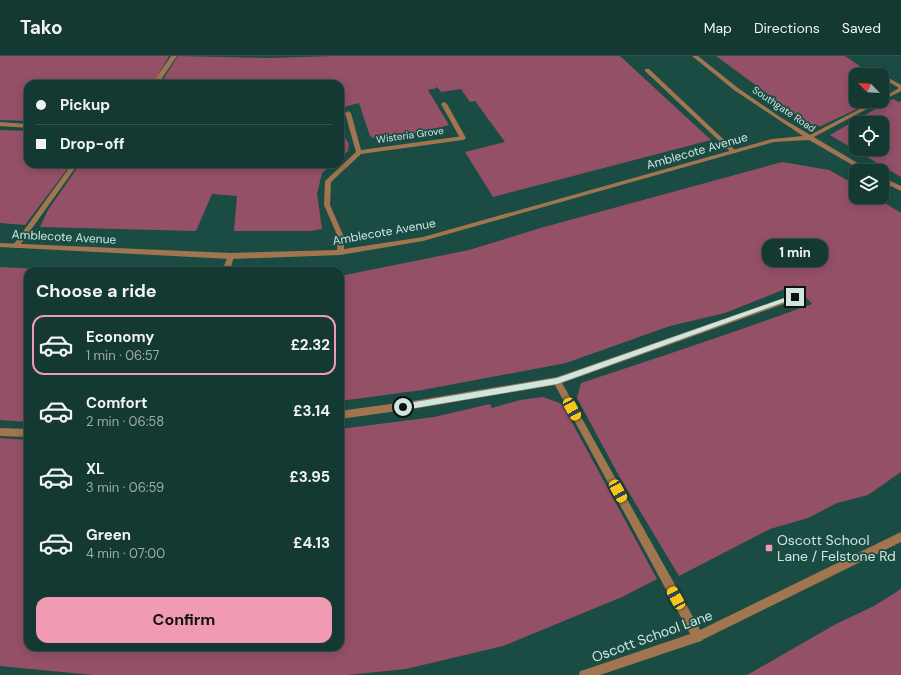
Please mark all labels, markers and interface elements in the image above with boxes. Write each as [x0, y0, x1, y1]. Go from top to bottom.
text: Tako [20, 15, 63, 40]
text: Map [704, 19, 732, 37]
text: Directions [754, 19, 820, 37]
text: Saved [842, 19, 881, 37]
north arrow [849, 68, 889, 108]
map controls [849, 68, 889, 204]
street label: Southgate Road [750, 83, 818, 135]
text: Pickup [60, 95, 110, 115]
button: locate [849, 116, 889, 156]
street label: Wisteria Grove [375, 124, 445, 146]
street label: Amblecote Avenue [644, 129, 750, 173]
text: Drop-off [60, 134, 125, 154]
button: layers [849, 164, 889, 204]
street label: Amblecote Avenue [331, 215, 437, 249]
street label: Amblecote Avenue [11, 226, 117, 248]
callout: 1 min [762, 239, 828, 267]
text: 1 min [779, 244, 811, 261]
text: Choose a ride [36, 279, 157, 303]
route end [786, 288, 804, 306]
icon: car [38, 327, 74, 363]
text: Economy [86, 327, 154, 347]
text: £2.32 [290, 335, 330, 355]
text: 1 min · 06:57 [86, 347, 160, 364]
icon: car [38, 393, 74, 429]
text: Comfort [86, 393, 147, 413]
car [561, 396, 583, 422]
route start [394, 398, 412, 416]
text: £3.14 [293, 401, 330, 421]
text: 2 min · 06:58 [86, 413, 164, 430]
icon: car [38, 459, 74, 495]
text: XL [86, 459, 104, 479]
text: £3.95 [289, 467, 330, 487]
car [607, 478, 629, 504]
text: 3 min · 06:59 [86, 479, 164, 496]
icon: car [38, 525, 74, 561]
text: Green [86, 525, 131, 545]
place label: Oscott School Lane / Felstone Rd [777, 531, 896, 565]
text: £4.13 [293, 533, 330, 553]
marker: Oscott School Lane / Felstone Rd [764, 543, 774, 553]
text: 4 min · 07:00 [86, 545, 165, 562]
car [665, 585, 687, 611]
button: Confirm [36, 597, 332, 643]
street label: Oscott School Lane [589, 606, 715, 666]

